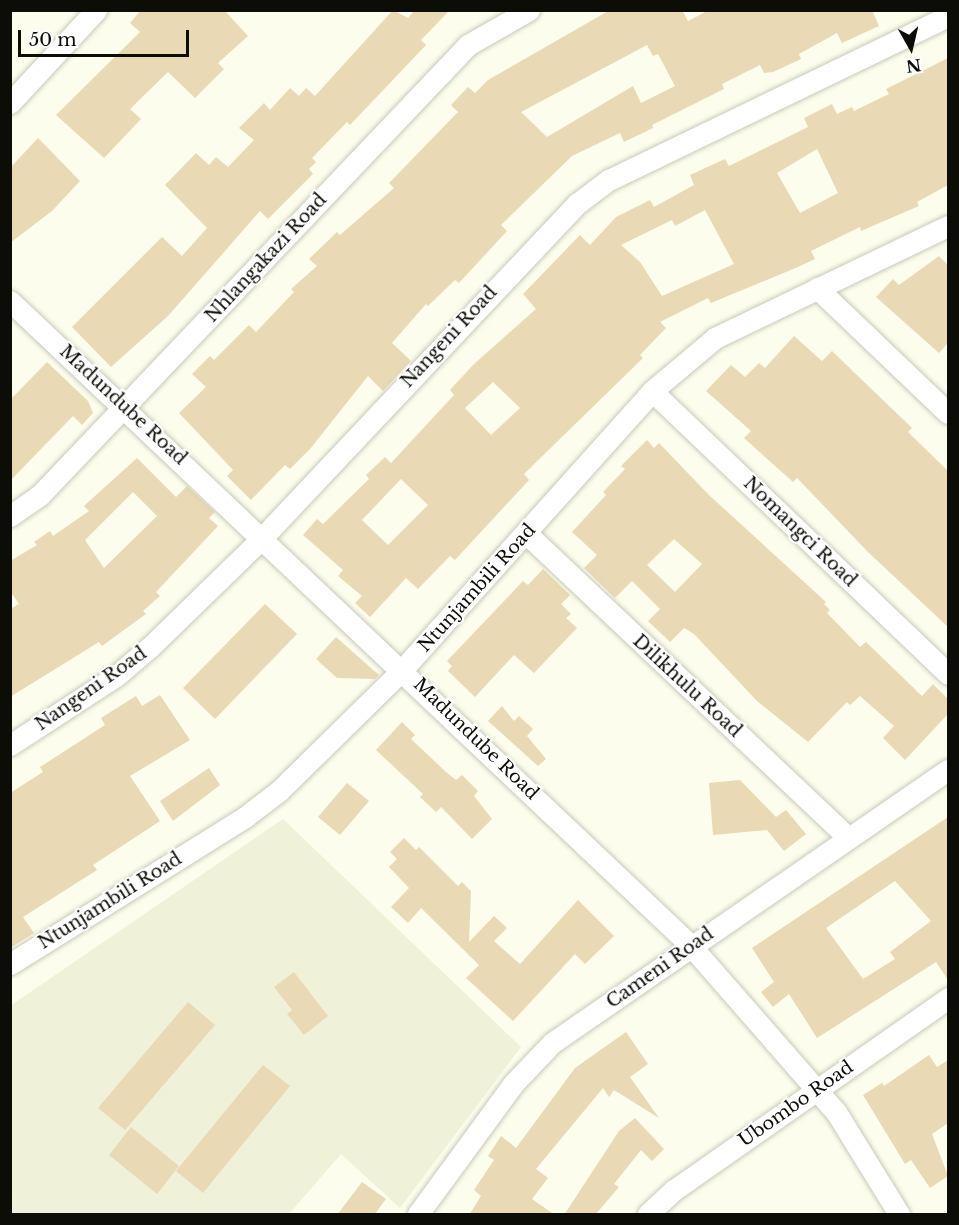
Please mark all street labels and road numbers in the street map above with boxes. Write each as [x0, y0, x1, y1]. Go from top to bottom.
street label: Nhlangakazi Road [201, 189, 331, 327]
street label: Nangeni Road [397, 282, 501, 392]
street label: Madundube Road [55, 341, 191, 469]
street label: Nomangci Road [739, 473, 861, 591]
street label: Ntunjambili Road [414, 520, 540, 656]
street label: Dilikhulu Road [628, 630, 746, 742]
street label: Nangeni Road [31, 643, 151, 735]
street label: Madundube Road [409, 674, 543, 804]
street label: Ntunjambili Road [34, 848, 186, 954]
street label: Cameni Road [602, 923, 718, 1013]
street label: Ubombo Road [734, 1056, 858, 1152]

